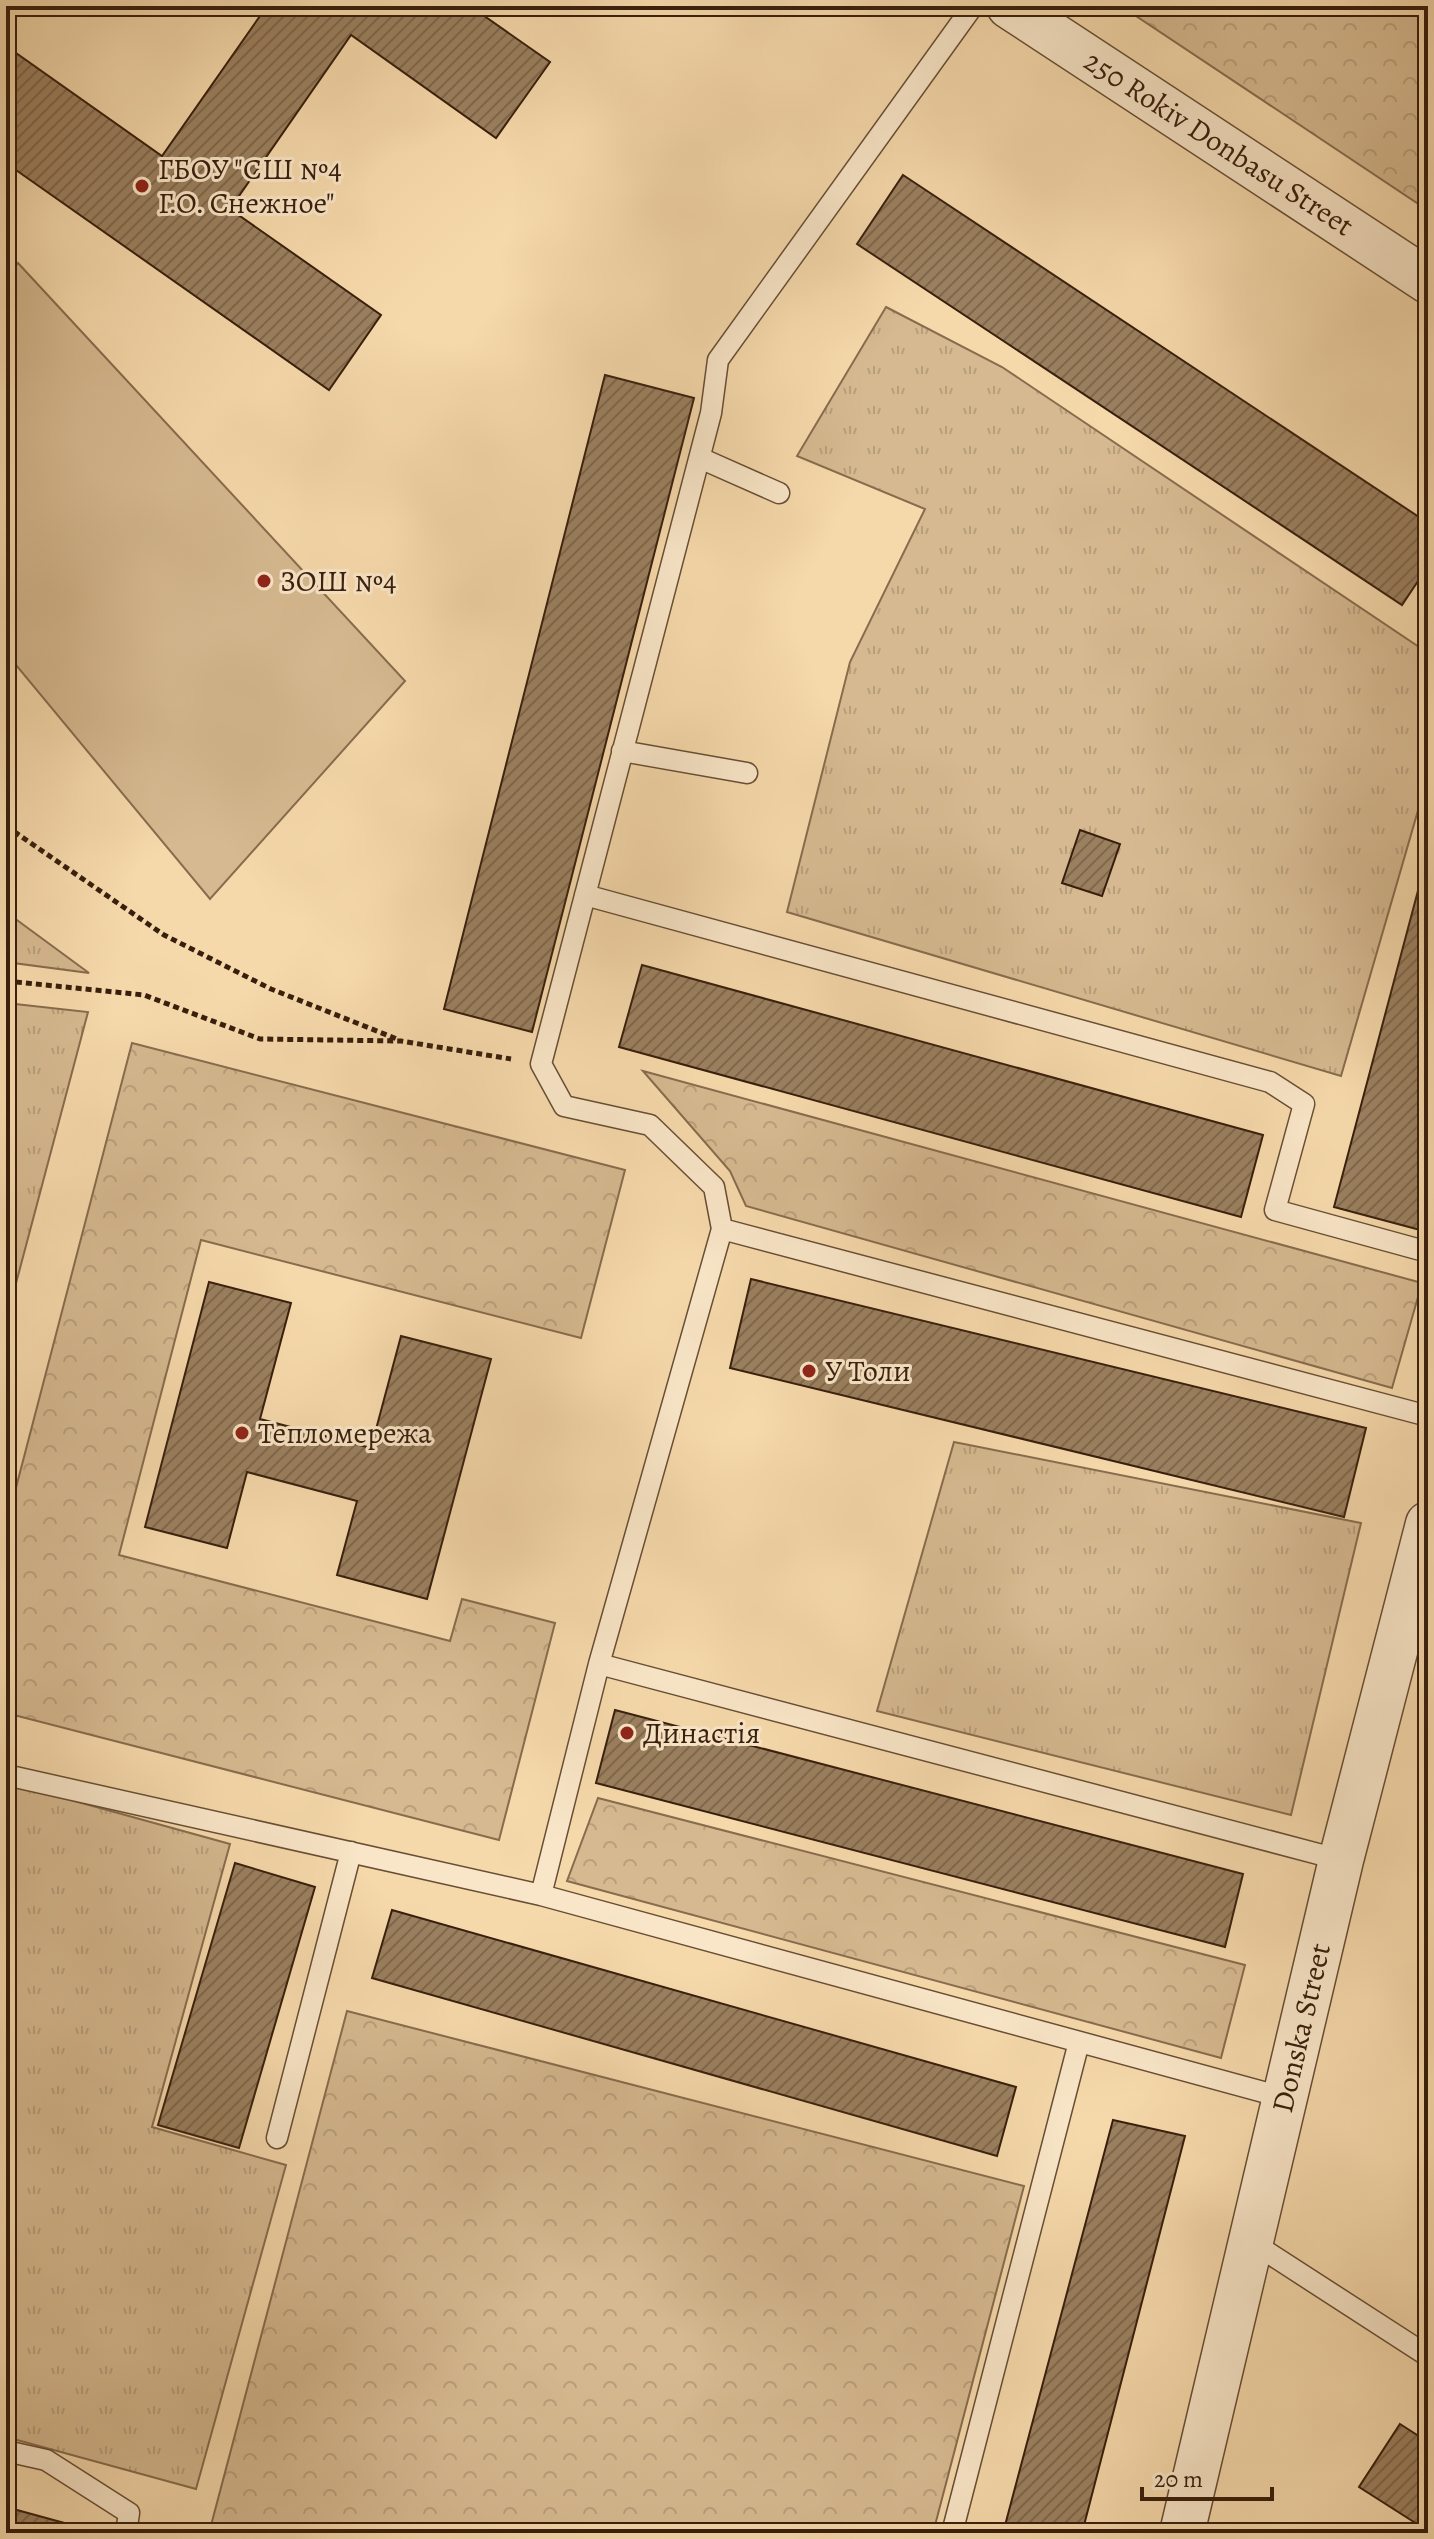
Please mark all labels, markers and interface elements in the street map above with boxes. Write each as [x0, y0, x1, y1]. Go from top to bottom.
street label: 250 Rokiv Donbasu Street [1077, 41, 1362, 245]
place label: ГБОУ "СШ №4 Г.О. Снежное" [158, 149, 342, 223]
marker: ГБОУ "СШ №4 Г.О. Снежное" [133, 177, 151, 195]
place label: ЗОШ №4 [280, 561, 397, 601]
marker: ЗОШ №4 [255, 572, 273, 590]
place label: У Толи [825, 1351, 911, 1391]
marker: У Толи [800, 1362, 818, 1380]
place label: Тепломережа [258, 1413, 432, 1453]
marker: Тепломережа [233, 1424, 251, 1442]
place label: Династія [643, 1713, 760, 1753]
marker: Династія [618, 1724, 636, 1742]
street label: Donska Street [1262, 1939, 1340, 2117]
scale bar [1142, 2451, 1272, 2501]
text: 20 m [1154, 2463, 1203, 2495]

